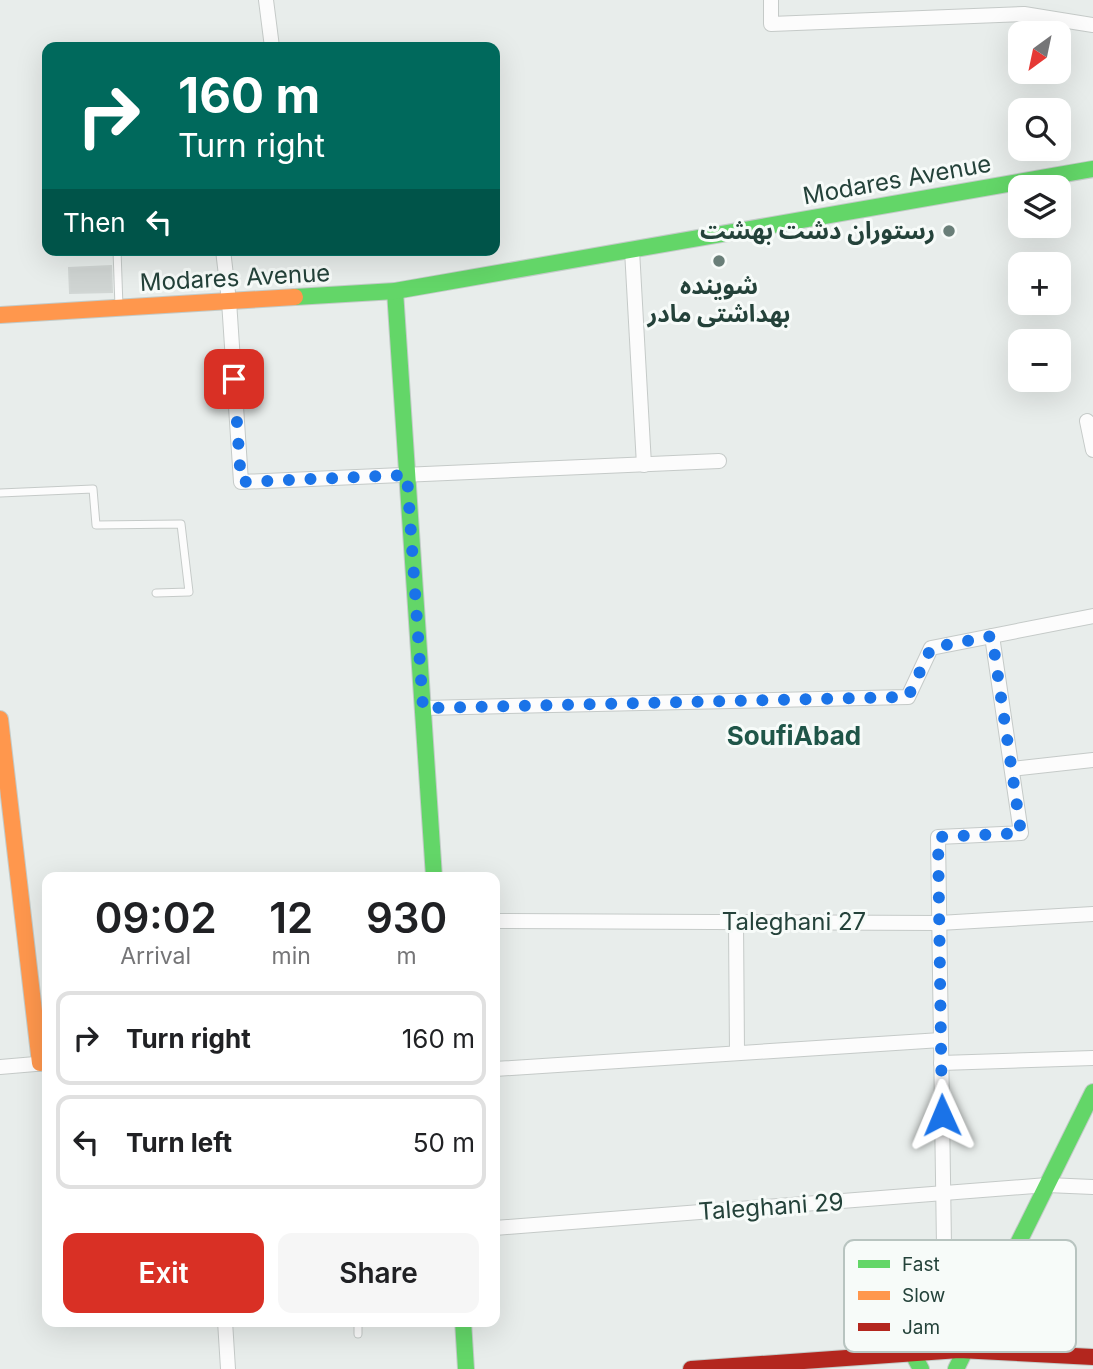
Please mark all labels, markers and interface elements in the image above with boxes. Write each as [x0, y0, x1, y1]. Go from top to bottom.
north arrow [1008, 21, 1071, 84]
map controls [1008, 21, 1071, 392]
text: 160 m [178, 66, 320, 125]
icon: right [63, 70, 154, 161]
button: search [1008, 98, 1071, 161]
text: Turn right [178, 126, 325, 165]
street label: Modares Avenue [801, 149, 993, 210]
button: layers [1008, 175, 1071, 238]
icon: left [140, 203, 178, 241]
text: Then [63, 207, 126, 238]
place label: رستوران دشت بهشت [700, 216, 935, 245]
marker: رستوران دشت بهشت [941, 223, 957, 239]
button: + [1008, 252, 1071, 315]
marker: شوینده بهداشتی مادر [711, 253, 727, 269]
street label: Modares Avenue [139, 258, 331, 297]
place label: شوینده بهداشتی مادر [647, 271, 790, 328]
button: − [1008, 329, 1071, 392]
pin [204, 349, 264, 409]
icon: arrive [215, 360, 253, 398]
district label: SoufiAbad [727, 720, 861, 751]
text: 09:02 [95, 892, 217, 943]
text: 12 [269, 892, 313, 943]
text: 930 [366, 892, 447, 943]
street label: Taleghani 27 [722, 907, 866, 936]
text: Arrival [120, 942, 191, 970]
text: min [272, 942, 311, 970]
text: m [397, 942, 417, 970]
icon: right [67, 1019, 105, 1057]
text: Turn right [126, 1023, 251, 1054]
text: 160 m [402, 1023, 475, 1054]
position arrow [905, 1078, 979, 1152]
icon: left [67, 1123, 105, 1161]
text: Turn left [126, 1127, 232, 1158]
text: 50 m [413, 1127, 475, 1158]
street label: Taleghani 29 [697, 1187, 845, 1226]
button: Exit [63, 1233, 264, 1313]
button: Share [278, 1233, 479, 1313]
legend [844, 1240, 1076, 1352]
text: Fast [902, 1253, 940, 1276]
text: Slow [902, 1284, 945, 1307]
text: Jam [902, 1316, 940, 1339]

